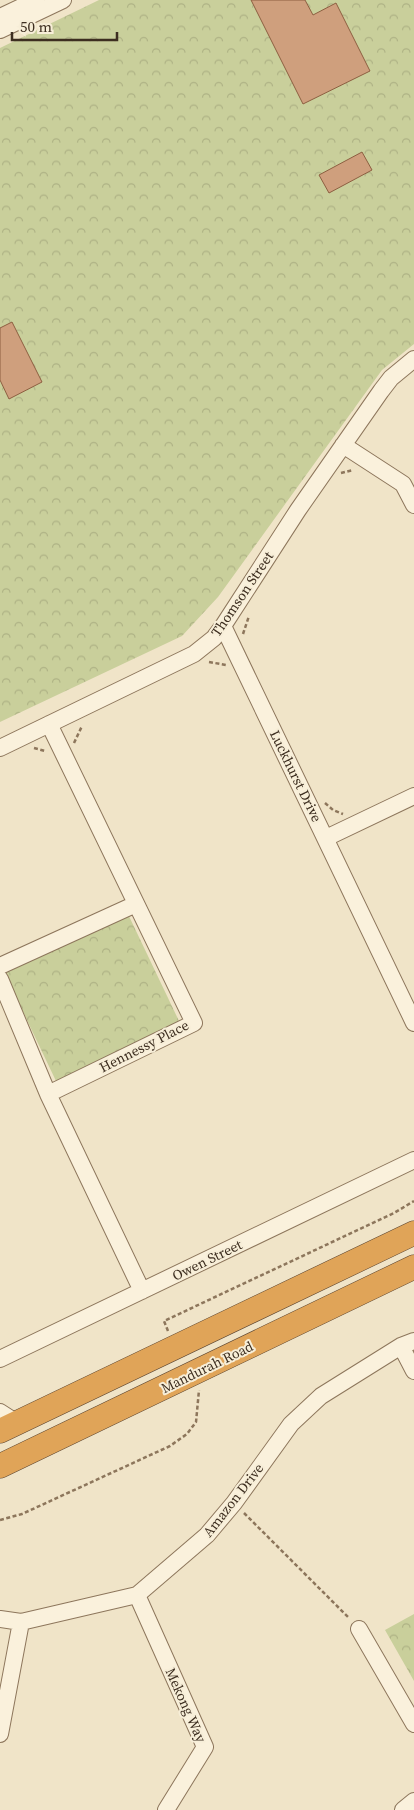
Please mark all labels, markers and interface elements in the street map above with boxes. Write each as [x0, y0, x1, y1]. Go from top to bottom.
scale bar [12, 10, 118, 42]
text: 50 m [20, 16, 52, 37]
street label: Thomson Street [206, 547, 278, 641]
street label: Luckhurst Drive [265, 727, 327, 825]
street label: Hennessy Place [96, 1015, 192, 1077]
street label: Owen Street [169, 1234, 246, 1286]
street label: Mandurah Road [158, 1336, 256, 1398]
street label: Amazon Drive [198, 1459, 268, 1541]
street label: Mekong Way [161, 1665, 212, 1746]

